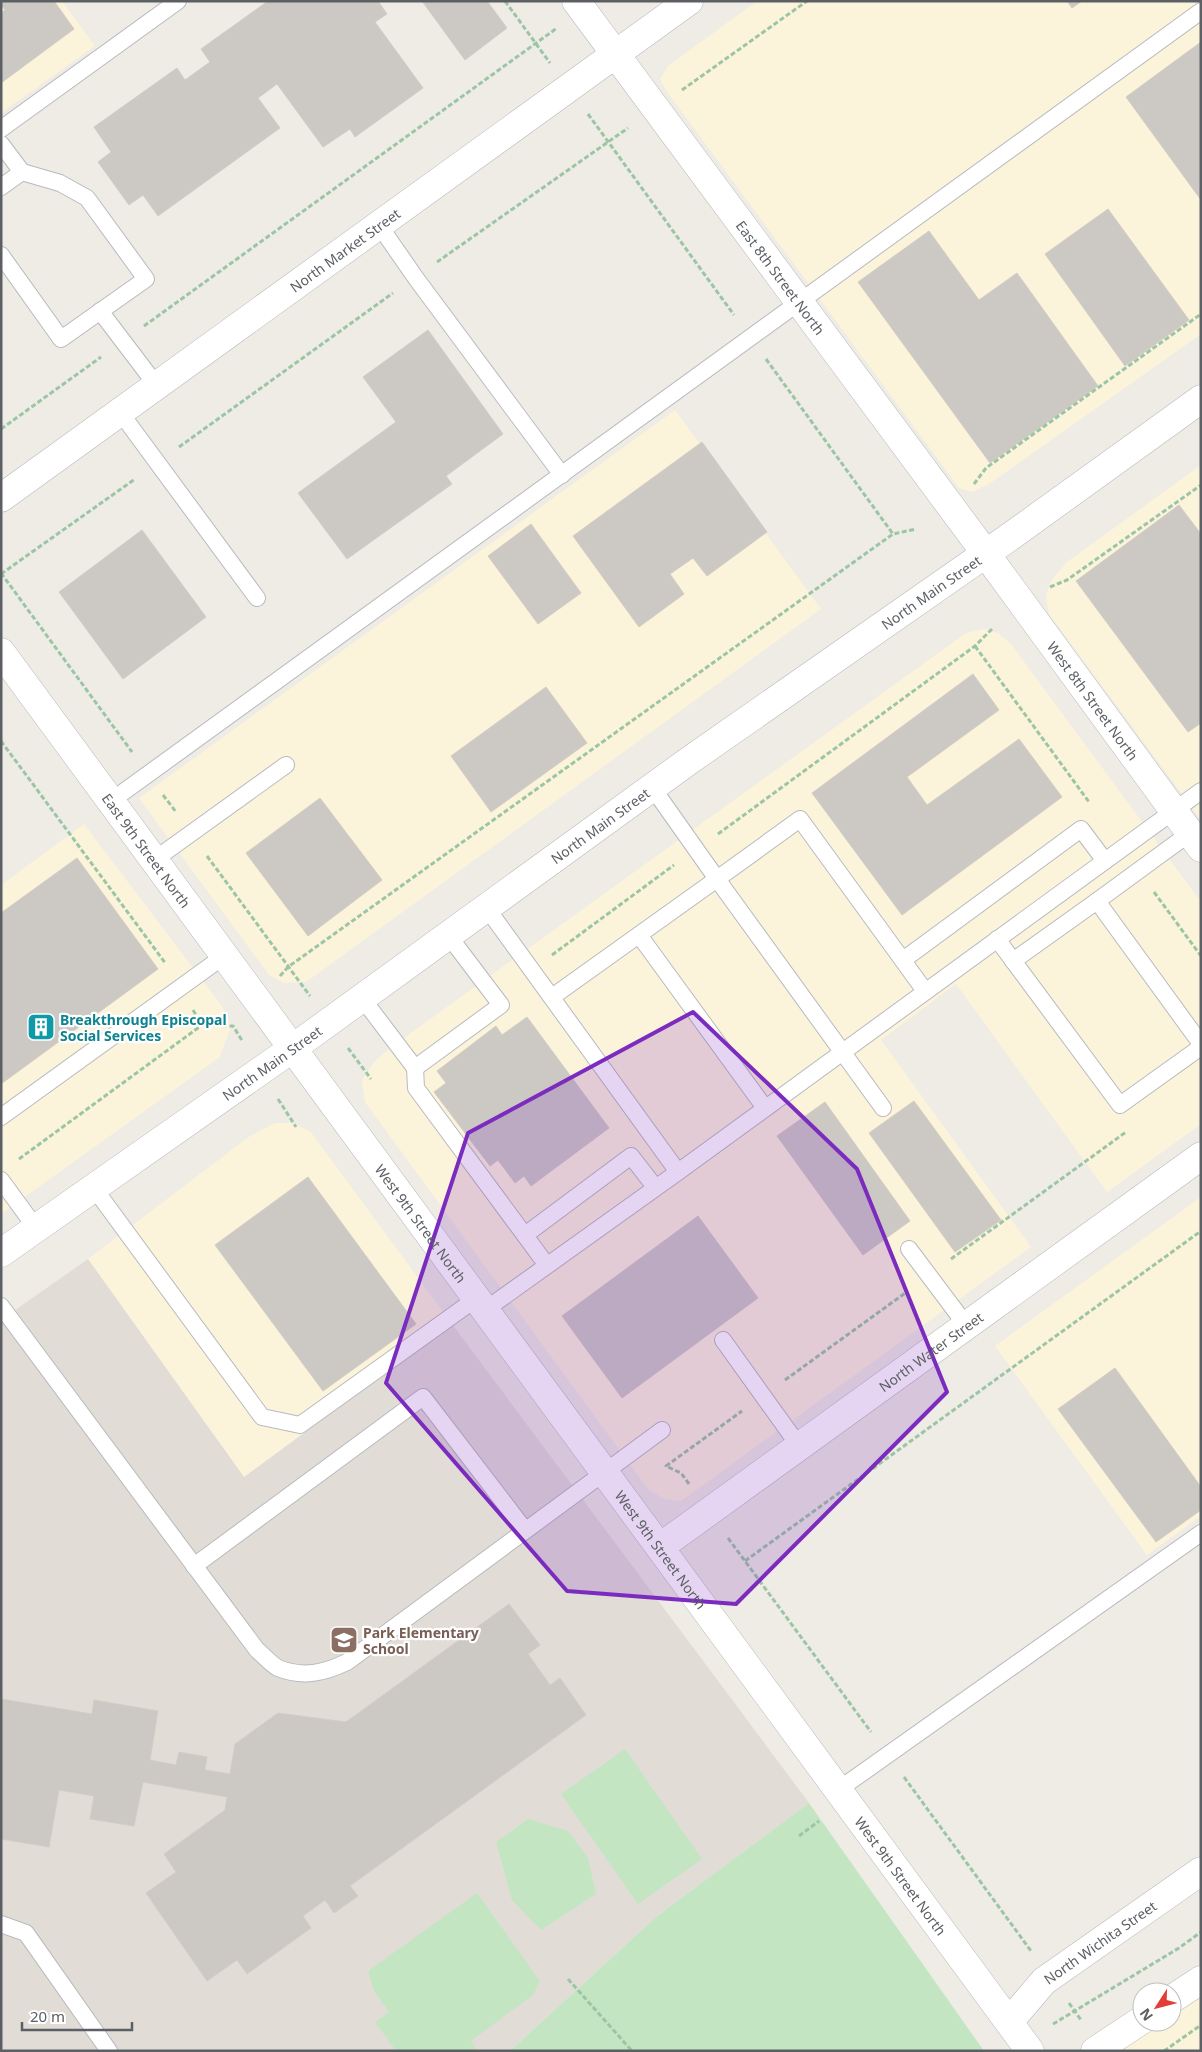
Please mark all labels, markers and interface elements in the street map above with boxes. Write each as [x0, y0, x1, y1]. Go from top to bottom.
street label: North Market Street [286, 203, 404, 296]
street label: East 8th Street North [732, 216, 830, 338]
street label: North Main Street [877, 550, 985, 633]
street label: West 8th Street North [1043, 637, 1143, 764]
street label: North Main Street [547, 783, 653, 868]
street label: East 9th Street North [98, 789, 195, 911]
place label: Breakthrough Episcopal Social Services [60, 1010, 227, 1045]
building icon: Breakthrough Episcopal Social Services [26, 1012, 56, 1042]
street label: North Main Street [218, 1021, 325, 1104]
street label: West 9th Street North [371, 1160, 471, 1286]
street label: North Water Street [875, 1307, 987, 1395]
street label: West 9th Street North [611, 1486, 711, 1613]
place label: Park Elementary School [363, 1623, 479, 1658]
school or university icon: Park Elementary School [329, 1625, 359, 1655]
street label: West 9th Street North [851, 1812, 951, 1939]
street label: North Wichita Street [1040, 1896, 1160, 1988]
north arrow [1132, 1982, 1182, 2032]
scale bar [22, 2000, 132, 2032]
text: N [1135, 2005, 1157, 2025]
text: 20 m [30, 2006, 65, 2026]

